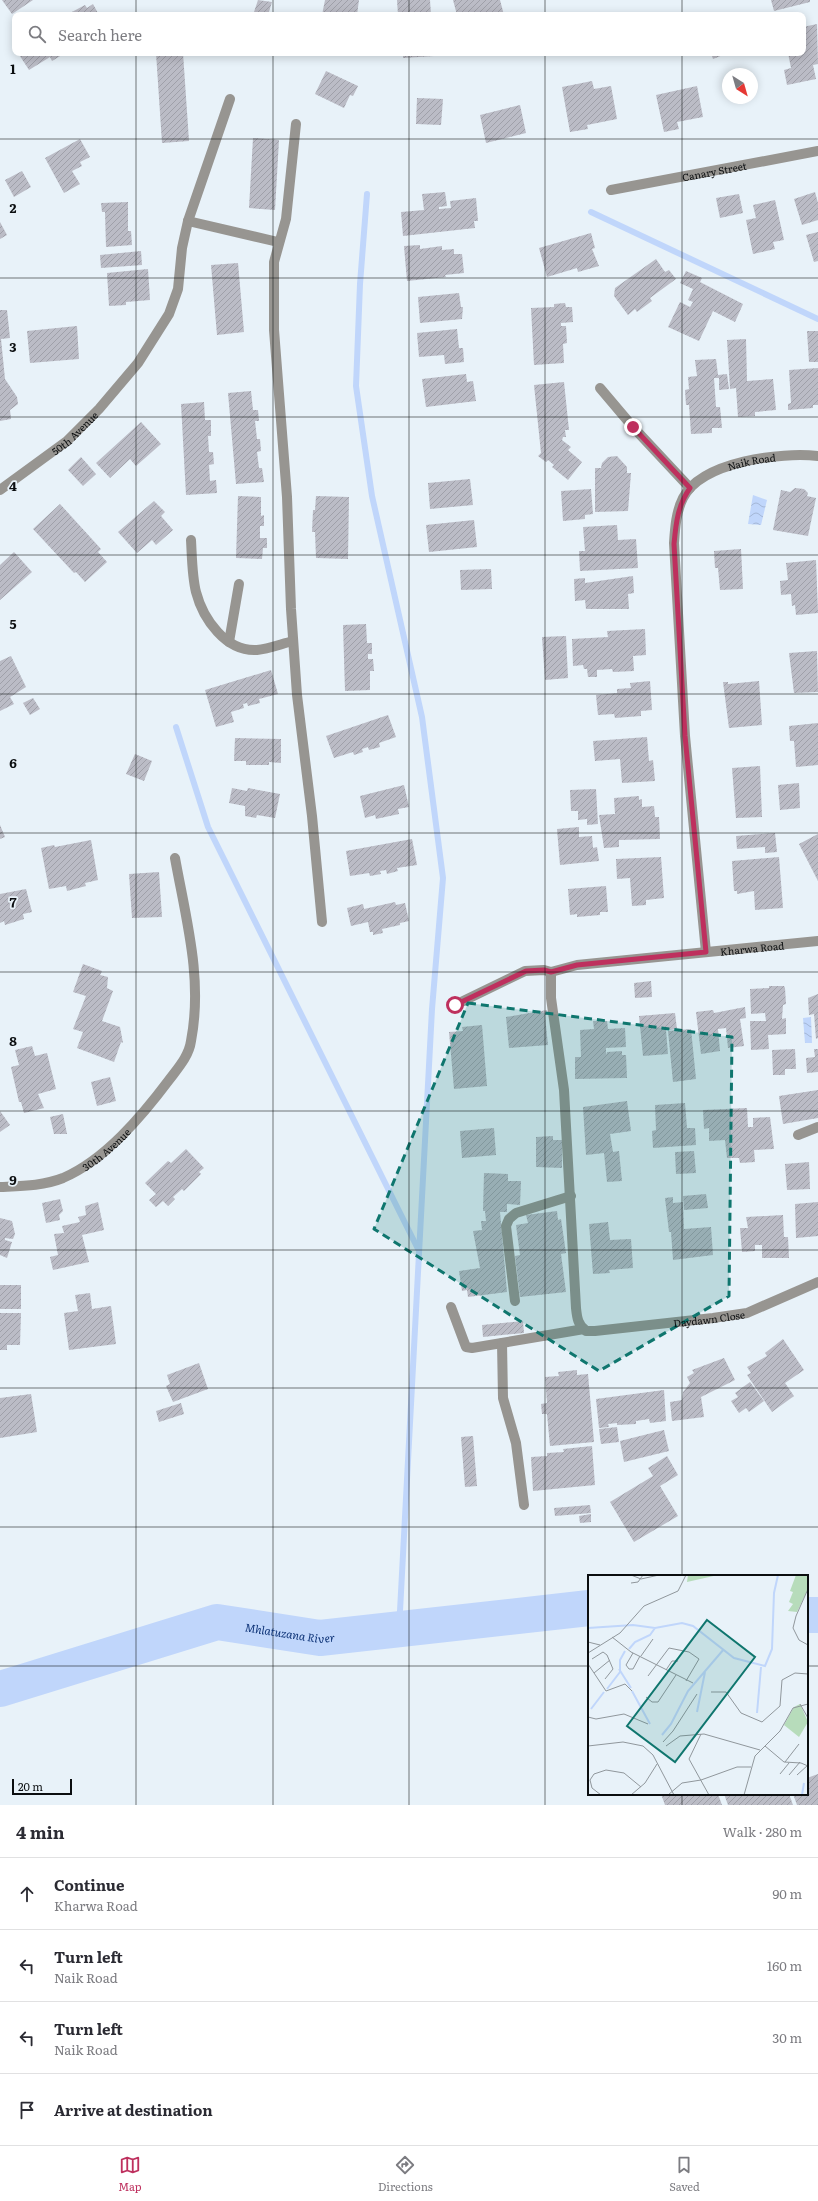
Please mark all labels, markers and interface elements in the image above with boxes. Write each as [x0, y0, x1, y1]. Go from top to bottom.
search box [12, 12, 806, 56]
icon: search [26, 23, 48, 45]
text: Search here [58, 23, 142, 46]
text: 1 [10, 59, 16, 78]
north arrow [722, 68, 758, 104]
street label: Canary Street [681, 157, 748, 184]
text: 2 [10, 198, 17, 217]
text: 3 [9, 337, 17, 356]
street label: 50th Avenue [48, 407, 101, 458]
route end [624, 418, 642, 436]
street label: Naik Road [725, 449, 776, 473]
text: 4 [9, 476, 17, 495]
text: 5 [9, 614, 17, 633]
text: 6 [9, 753, 17, 772]
text: 7 [9, 892, 17, 911]
street label: Kharwa Road [719, 937, 785, 958]
route start [446, 996, 464, 1014]
text: 8 [9, 1031, 17, 1050]
street label: 30th Avenue [79, 1124, 133, 1174]
text: 9 [9, 1170, 17, 1189]
street label: Daydawn Close [672, 1306, 746, 1330]
inset map [588, 1575, 808, 1795]
water label: Mhlatuzana River [244, 1619, 336, 1646]
scale bar [12, 1777, 72, 1796]
text: 20 m [18, 1778, 43, 1794]
text: 4 min [16, 1819, 65, 1844]
text: Walk · 280 m [723, 1822, 802, 1841]
text: Continue [54, 1873, 124, 1896]
icon: ahead [16, 1883, 38, 1905]
text: 90 m [772, 1884, 802, 1903]
text: Kharwa Road [54, 1896, 138, 1915]
text: Turn left [54, 1945, 123, 1968]
icon: left [16, 1955, 38, 1977]
text: 160 m [767, 1956, 802, 1975]
text: Naik Road [54, 1968, 118, 1987]
text: Turn left [54, 2017, 123, 2040]
icon: left [16, 2027, 38, 2049]
text: 30 m [772, 2028, 802, 2047]
text: Naik Road [54, 2040, 118, 2059]
text: Arrive at destination [54, 2098, 213, 2121]
icon: arrive [16, 2099, 38, 2121]
tab: Map [118, 2154, 142, 2194]
tab: Directions [378, 2154, 433, 2194]
tab: Saved [669, 2154, 700, 2194]

